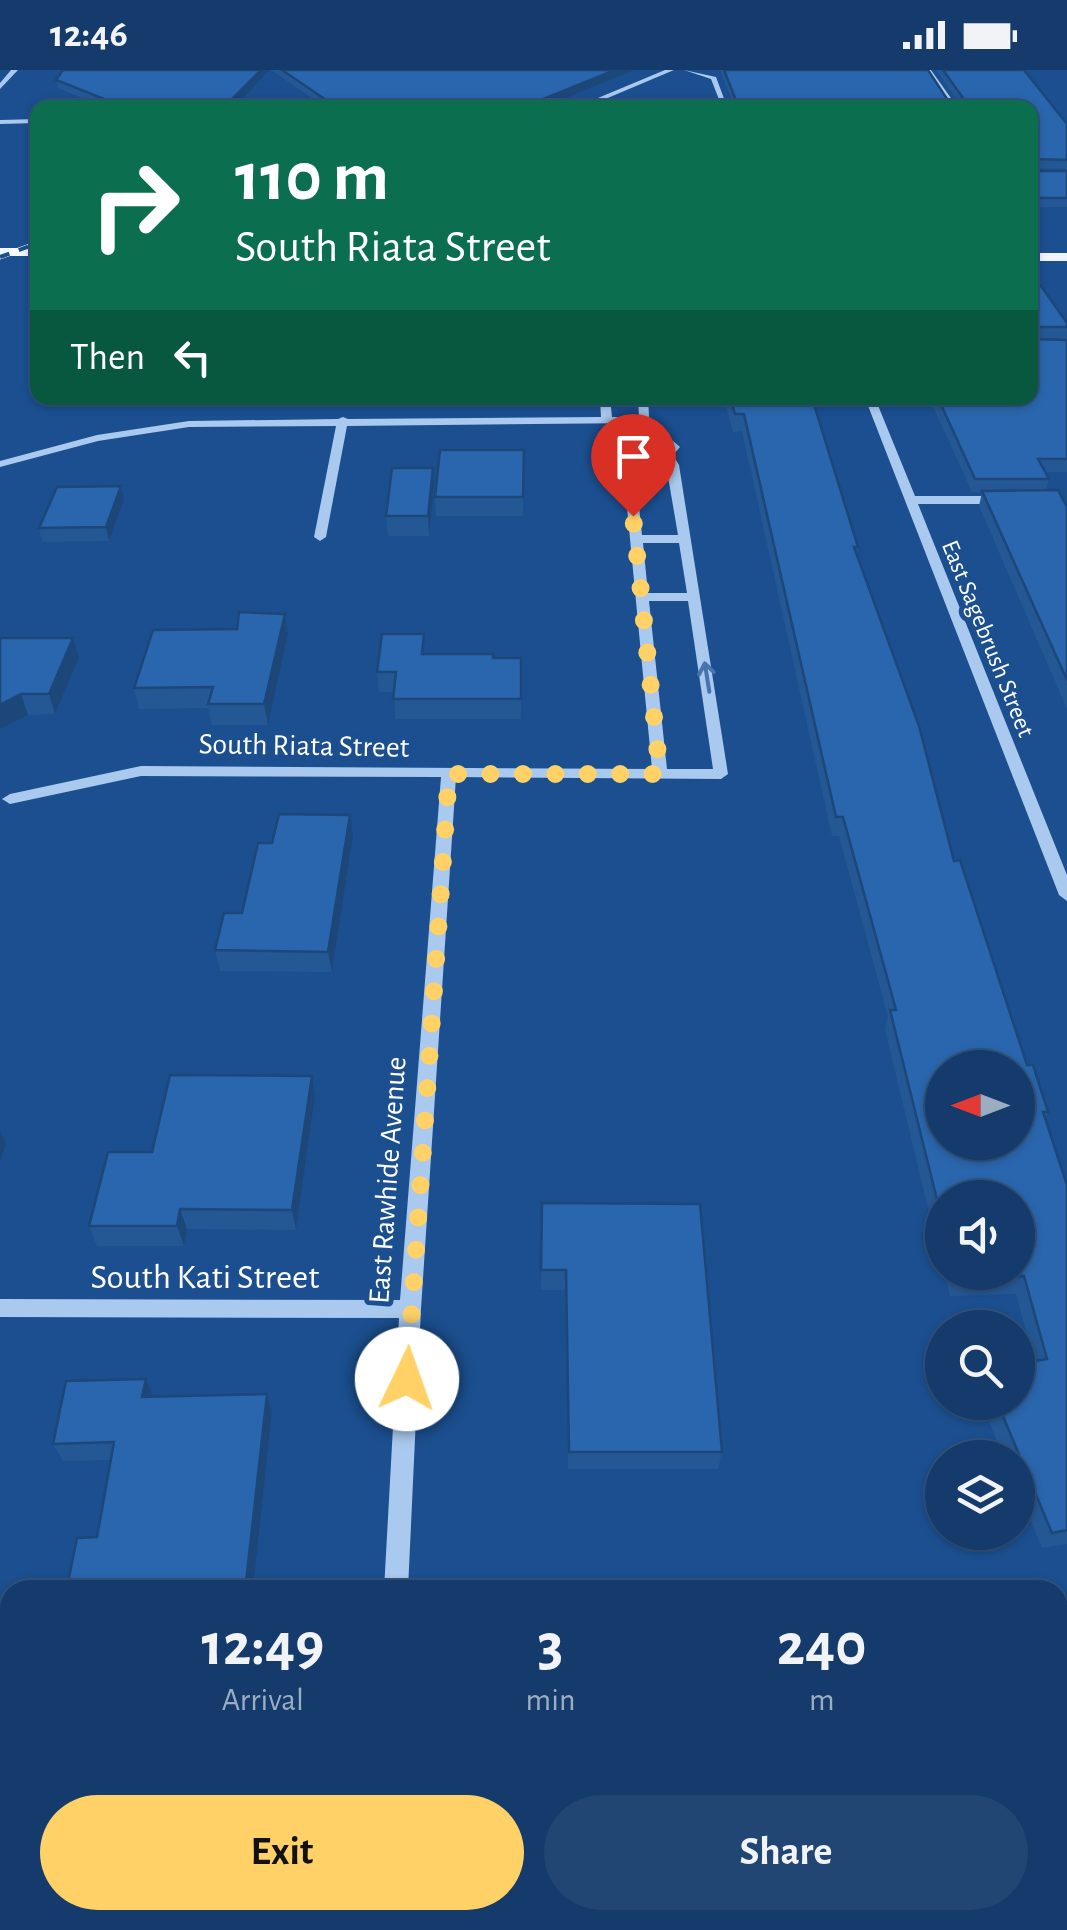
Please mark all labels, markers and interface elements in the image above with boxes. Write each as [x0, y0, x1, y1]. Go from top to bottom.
text: 12:46 [50, 16, 128, 54]
icon: right [70, 140, 200, 270]
text: 110 m [235, 143, 389, 213]
text: South Riata Street [235, 225, 551, 270]
icon: left [165, 330, 220, 385]
text: Then [70, 339, 145, 377]
pin [591, 414, 676, 517]
icon: arrive [606, 429, 661, 484]
street label: East Sagebrush Street [937, 537, 1038, 740]
one-way arrow [697, 662, 715, 694]
street label: South Riata Street [198, 729, 410, 763]
north arrow [925, 1050, 1035, 1160]
map controls [925, 1050, 1035, 1550]
street label: East Rawhide Avenue [364, 1055, 412, 1305]
button: sound [925, 1180, 1035, 1290]
street label: South Kati Street [91, 1260, 319, 1295]
button: search [925, 1310, 1035, 1420]
position arrow [355, 1327, 459, 1431]
button: layers [925, 1440, 1035, 1550]
text: 12:49 [201, 1616, 324, 1676]
text: 3 [538, 1616, 563, 1676]
text: 240 [777, 1616, 867, 1676]
text: Arrival [222, 1684, 304, 1716]
text: min [526, 1684, 575, 1716]
text: m [809, 1684, 835, 1716]
button: Exit [40, 1795, 524, 1910]
button: Share [544, 1795, 1028, 1910]

